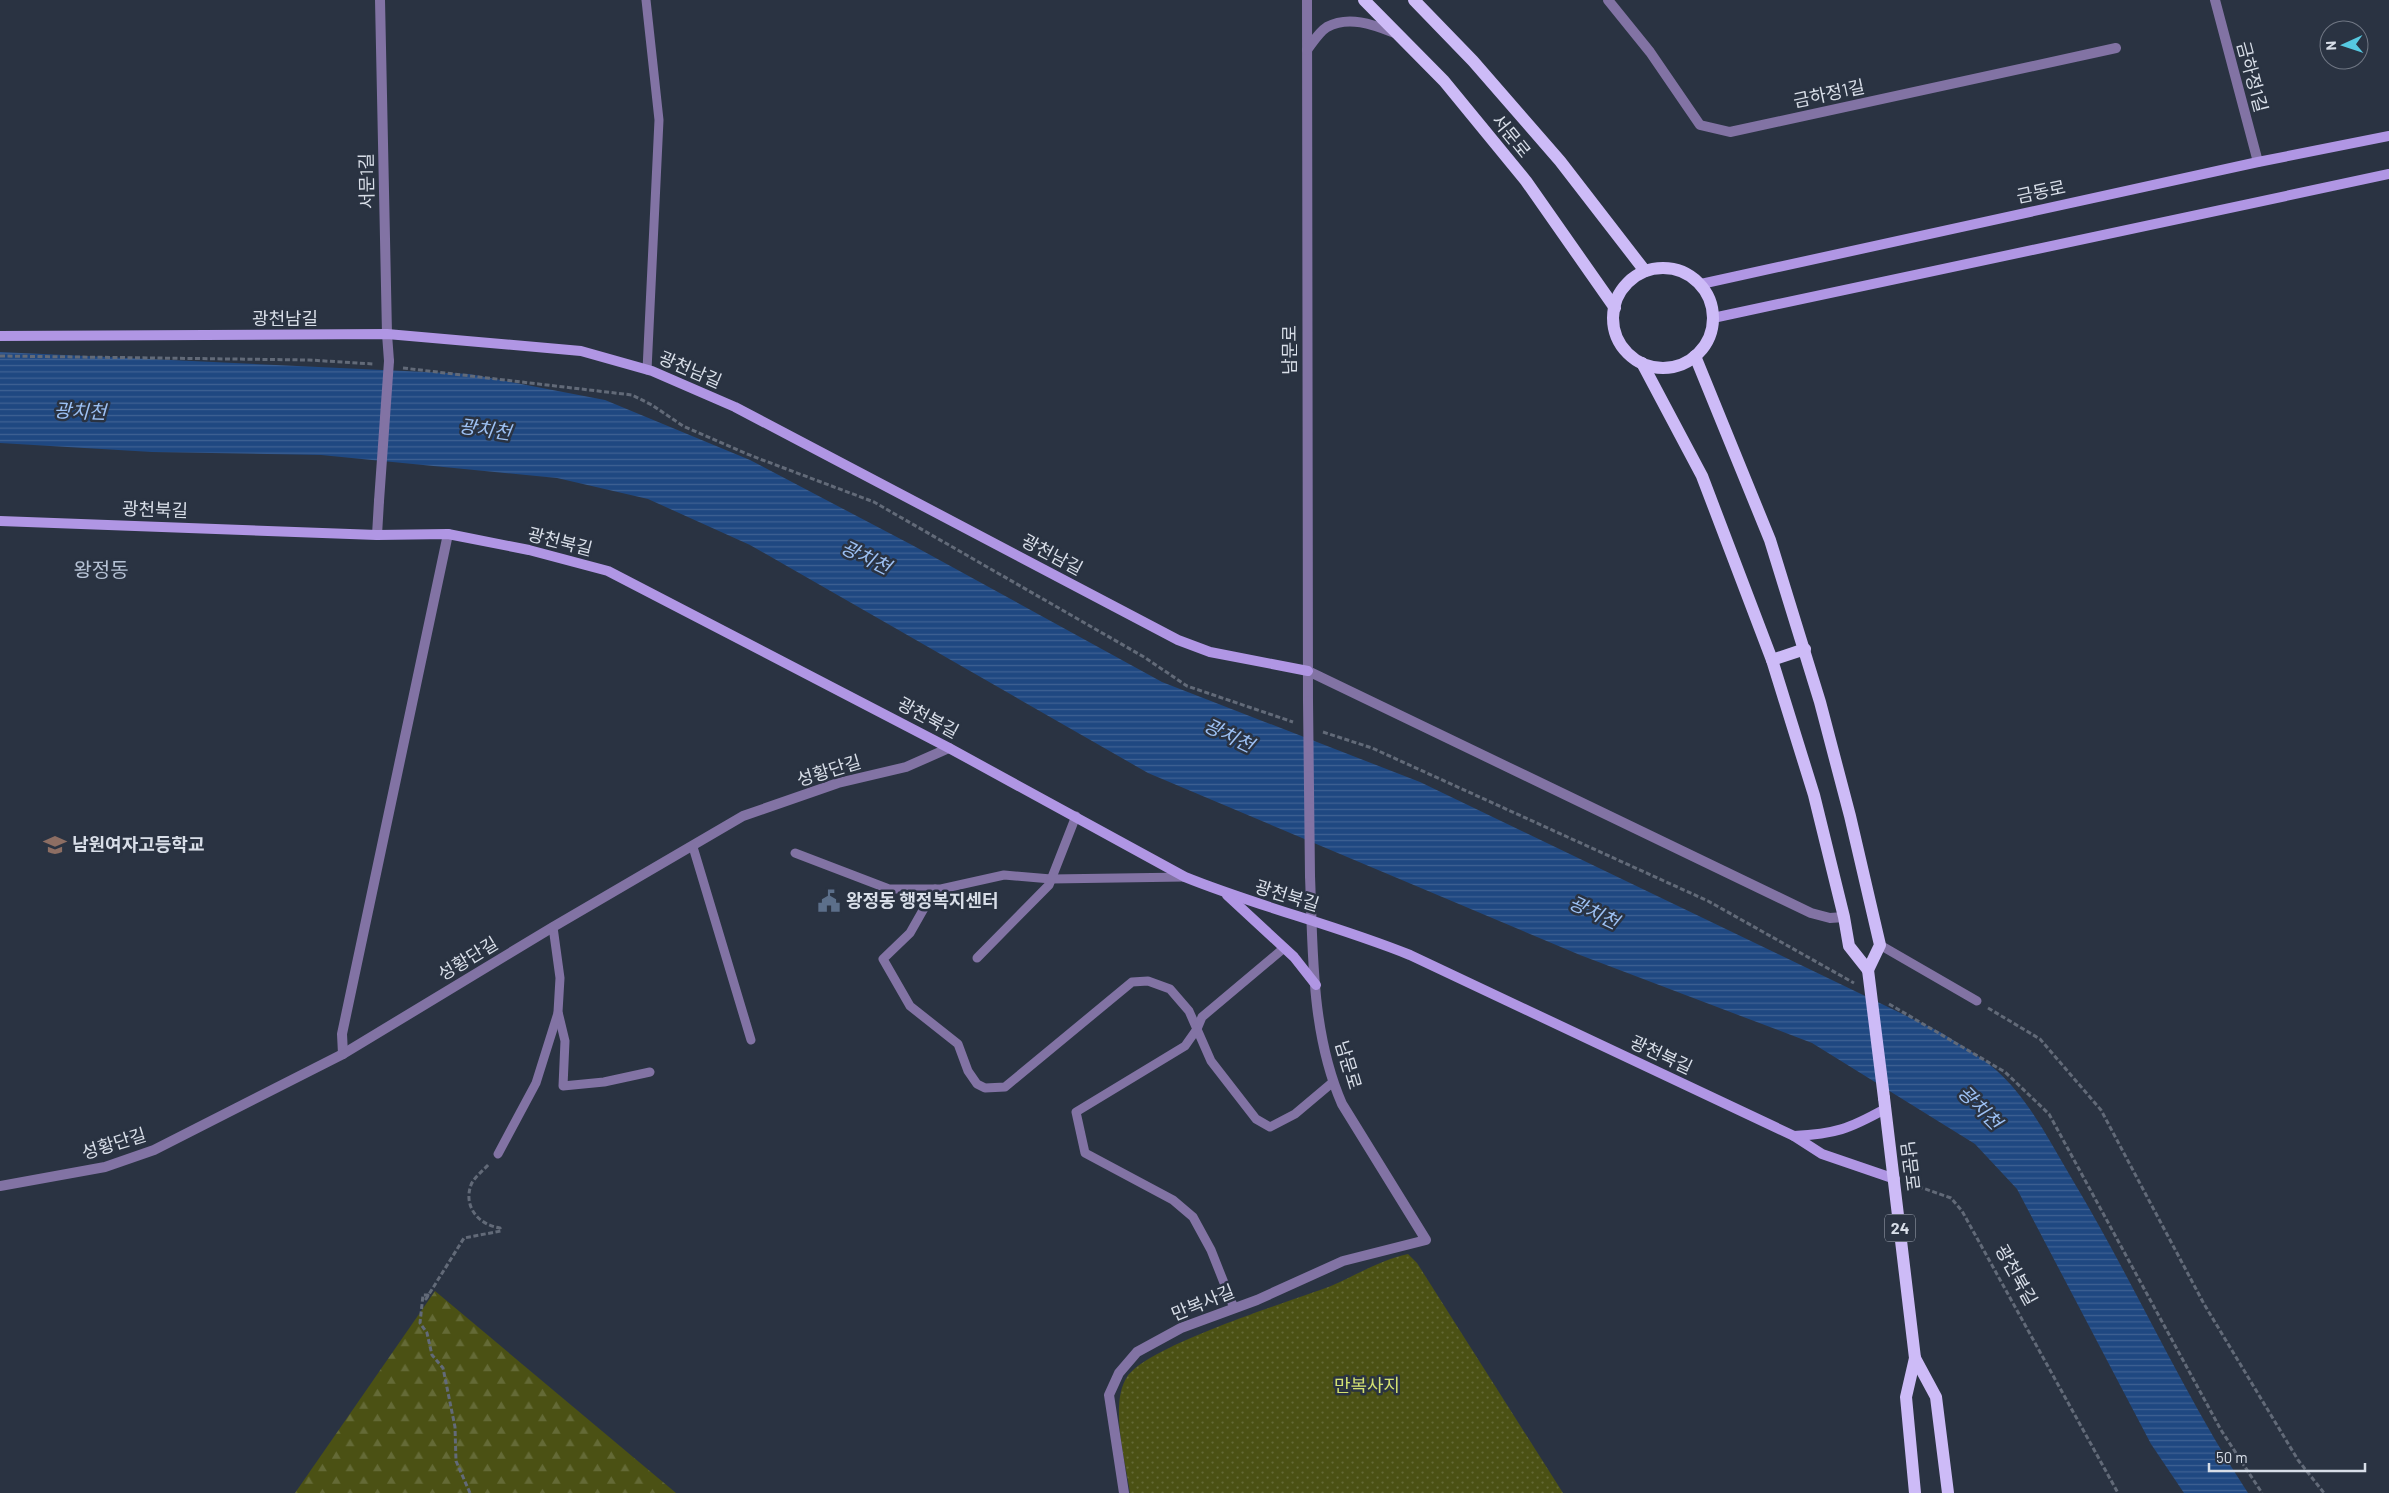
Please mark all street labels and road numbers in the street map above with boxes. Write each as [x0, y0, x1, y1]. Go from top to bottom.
street label: 금하정1길 [2233, 39, 2273, 115]
street label: 금하정1길 [1791, 75, 1867, 111]
street label: 서문로 [1488, 109, 1536, 162]
street label: 서문1길 [355, 153, 377, 209]
street label: 금동로 [2014, 175, 2067, 207]
street label: 광천남길 [252, 307, 318, 329]
street label: 남문로 [1278, 325, 1300, 375]
street label: 광천남길 [656, 346, 725, 392]
street label: 광천북길 [122, 497, 189, 521]
street label: 광천북길 [525, 522, 595, 560]
street label: 광천남길 [1018, 529, 1087, 579]
street label: 광천북길 [894, 692, 963, 742]
street label: 성황단길 [794, 750, 864, 790]
street label: 광천북길 [1252, 875, 1322, 915]
street label: 성황단길 [433, 932, 502, 985]
street label: 광천북길 [1627, 1030, 1696, 1078]
street label: 남문로 [1331, 1038, 1367, 1092]
street label: 성황단길 [79, 1123, 149, 1163]
street label: 남문로 [1897, 1140, 1925, 1192]
road number: 24 [1885, 1214, 1915, 1242]
street label: 광천북길 [1991, 1240, 2043, 1309]
street label: 만복사길 [1168, 1279, 1237, 1325]

